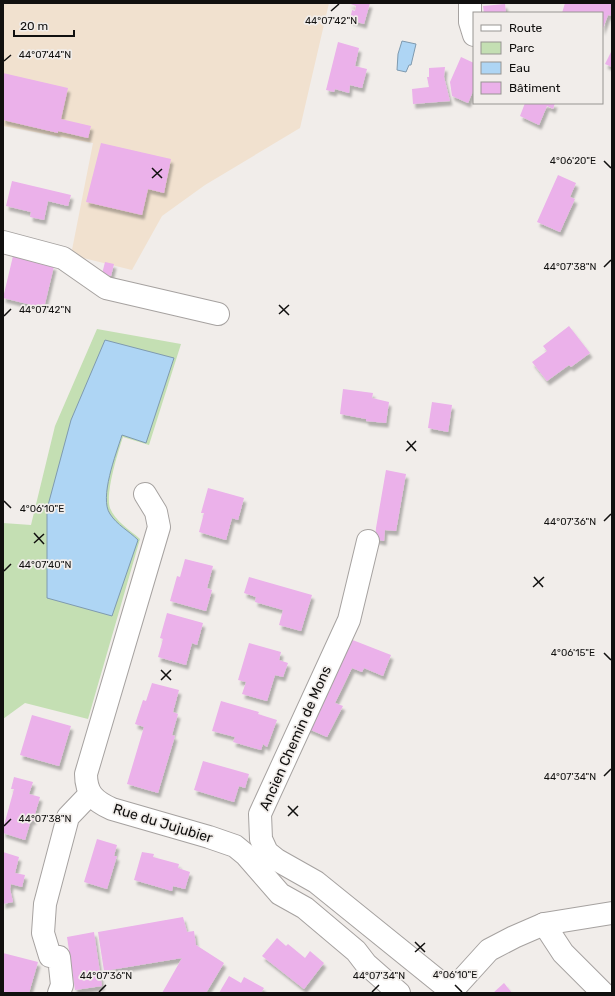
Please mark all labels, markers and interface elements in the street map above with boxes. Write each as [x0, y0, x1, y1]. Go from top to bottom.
scale bar [14, 12, 74, 38]
legend [473, 12, 603, 104]
text: 44°07'42"N [305, 15, 357, 27]
text: 20 m [20, 19, 48, 33]
text: Route [509, 21, 543, 35]
text: Parc [509, 41, 535, 55]
text: 44°07'44"N [19, 49, 71, 61]
text: Eau [509, 61, 530, 75]
text: Bâtiment [509, 81, 561, 95]
text: 4°06'20"E [550, 155, 596, 167]
text: 44°07'38"N [543, 261, 597, 273]
text: 44°07'42"N [19, 304, 71, 316]
text: 4°06'10"E [20, 503, 64, 515]
text: 44°07'36"N [544, 516, 596, 528]
text: 44°07'40"N [19, 559, 71, 571]
text: 4°06'15"E [551, 647, 595, 659]
street label: Ancien Chemin de Mons [256, 663, 335, 813]
text: 44°07'34"N [544, 771, 596, 783]
street label: Rue du Jujubier [111, 800, 215, 847]
text: 44°07'38"N [18, 813, 72, 825]
text: 4°06'10"E [433, 969, 477, 981]
text: 44°07'36"N [80, 970, 132, 982]
text: 44°07'34"N [353, 970, 405, 982]

